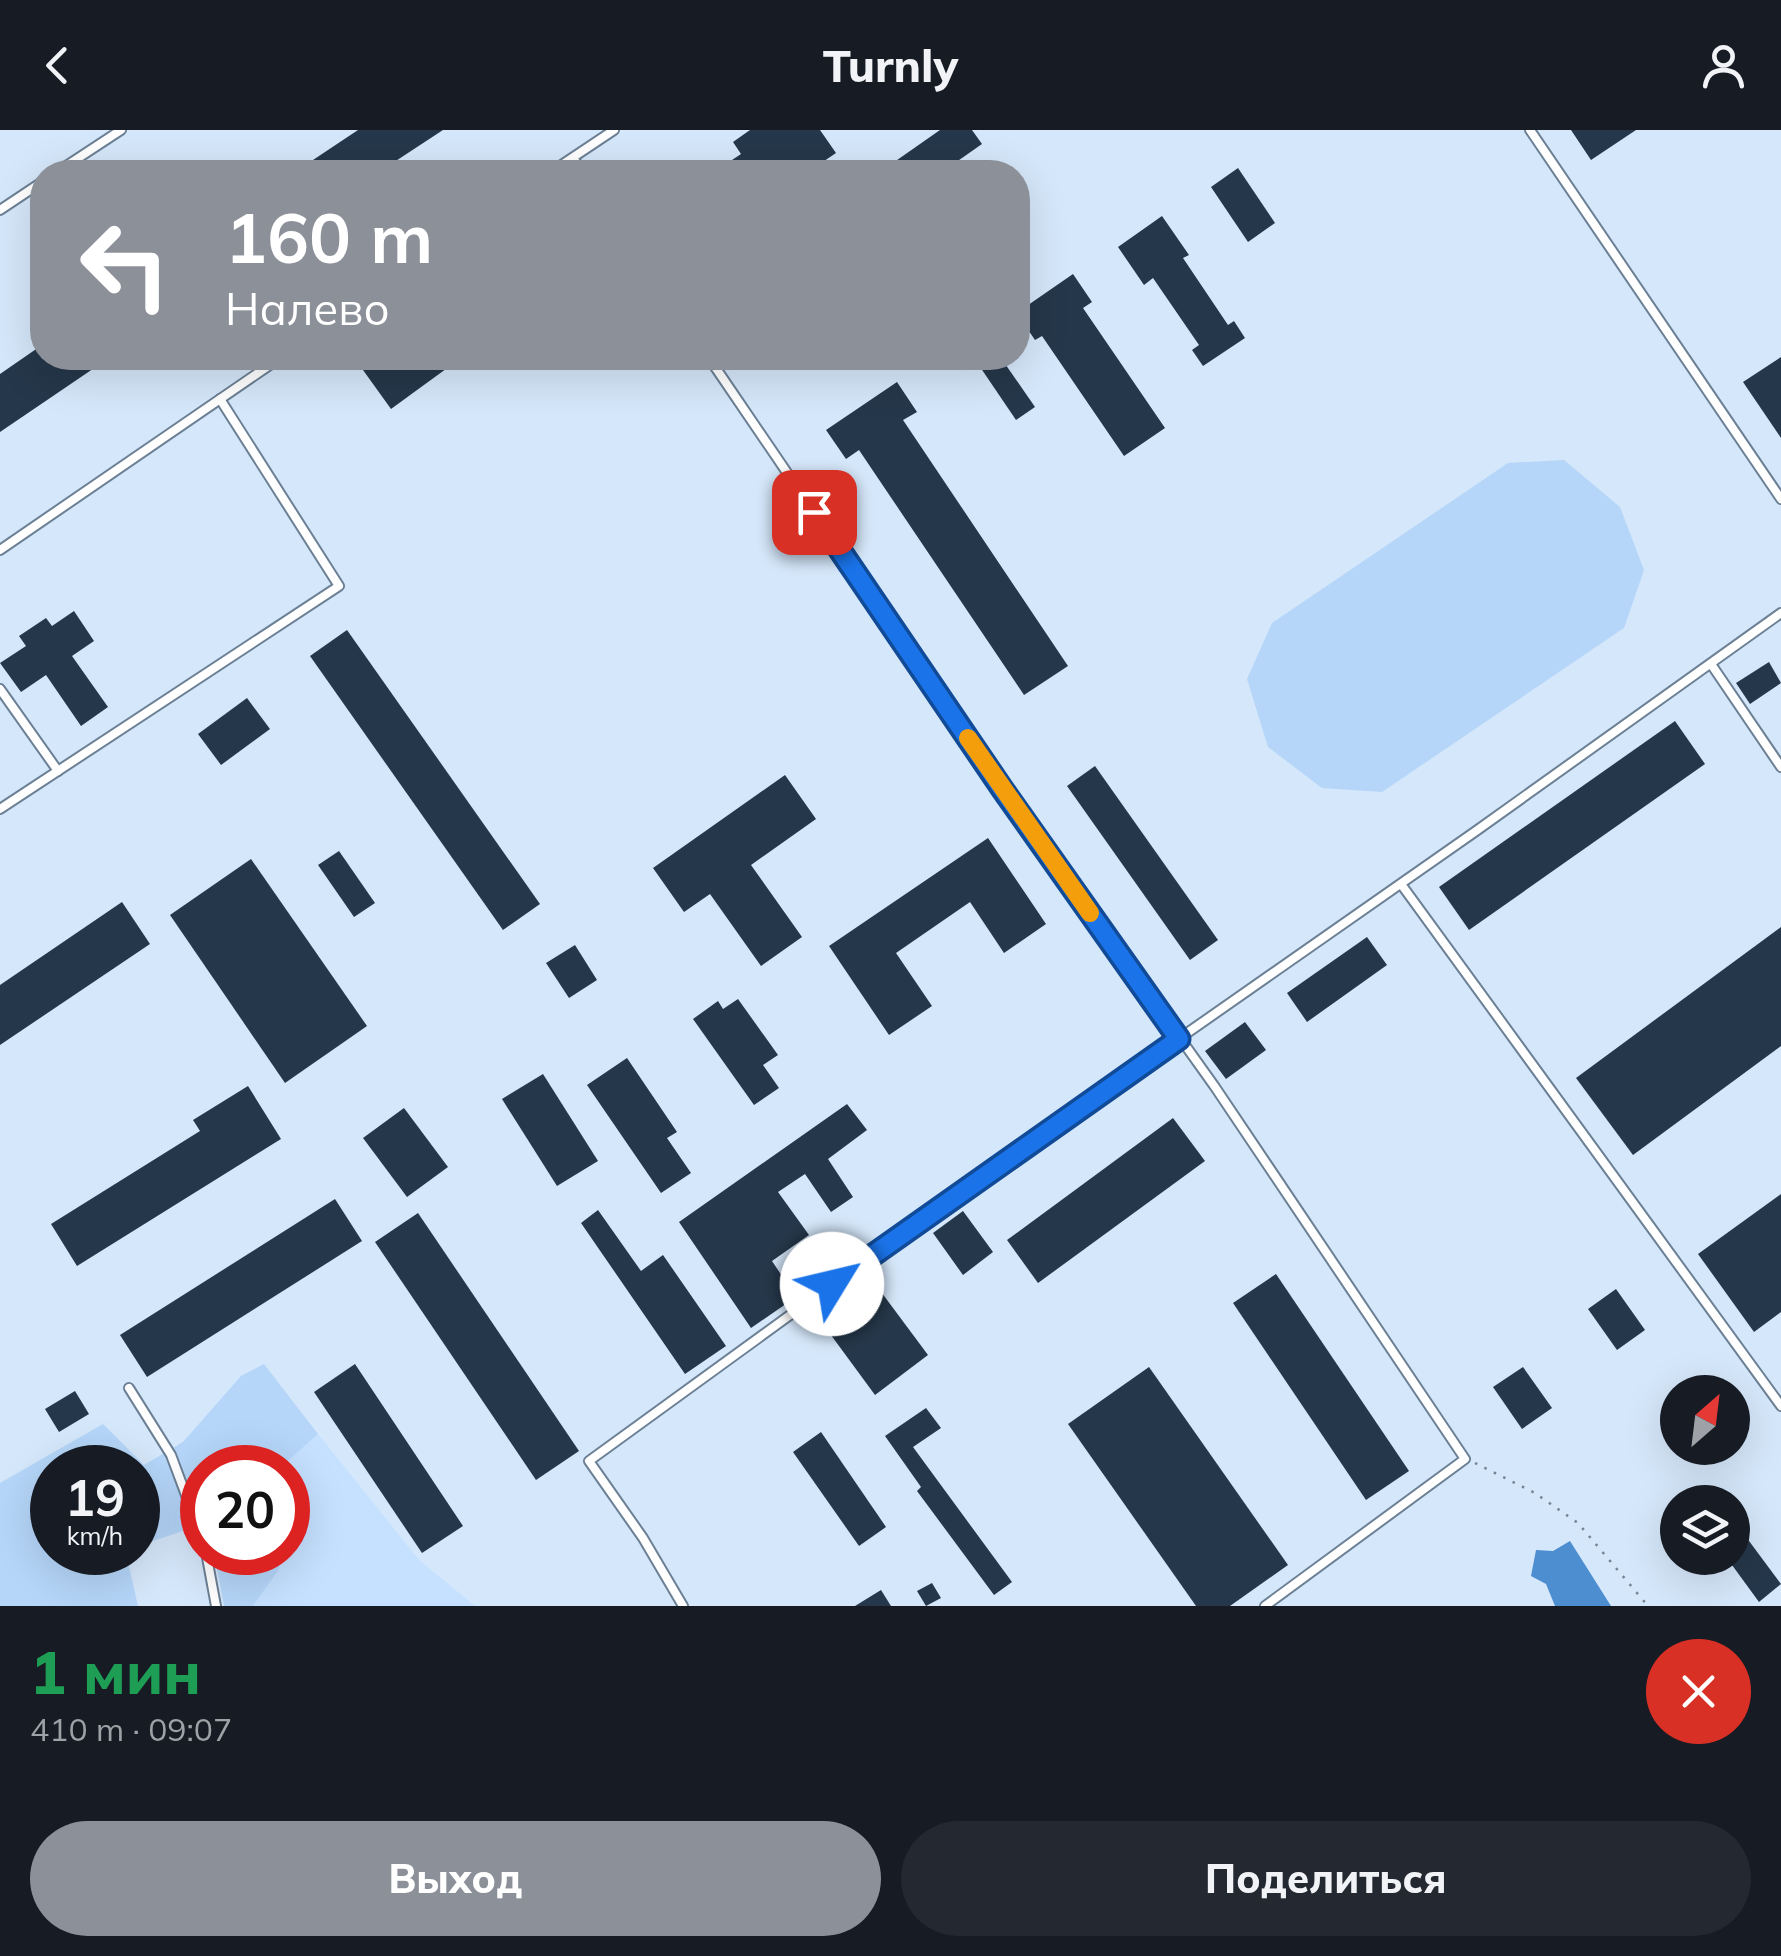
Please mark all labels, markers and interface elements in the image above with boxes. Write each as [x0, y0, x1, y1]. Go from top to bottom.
text: Turnly [823, 37, 958, 93]
icon: back [30, 38, 85, 93]
icon: person [1696, 38, 1751, 93]
text: 160 m [225, 193, 433, 281]
icon: left [60, 200, 190, 330]
text: Налево [225, 280, 390, 336]
pin [772, 470, 857, 555]
icon: arrive [787, 485, 842, 540]
position arrow [780, 1232, 884, 1336]
north arrow [1660, 1375, 1750, 1465]
map controls [1660, 1375, 1750, 1575]
speed limit sign: 20 [180, 1445, 310, 1575]
text: 19 [65, 1466, 125, 1529]
button: layers [1660, 1485, 1750, 1575]
text: km/h [67, 1520, 123, 1551]
text: 1 мин [30, 1634, 201, 1709]
button: close [1646, 1639, 1751, 1744]
text: 410 m · 09:07 [30, 1709, 232, 1749]
button: Выход [30, 1821, 881, 1936]
button: Поделиться [901, 1821, 1751, 1936]

